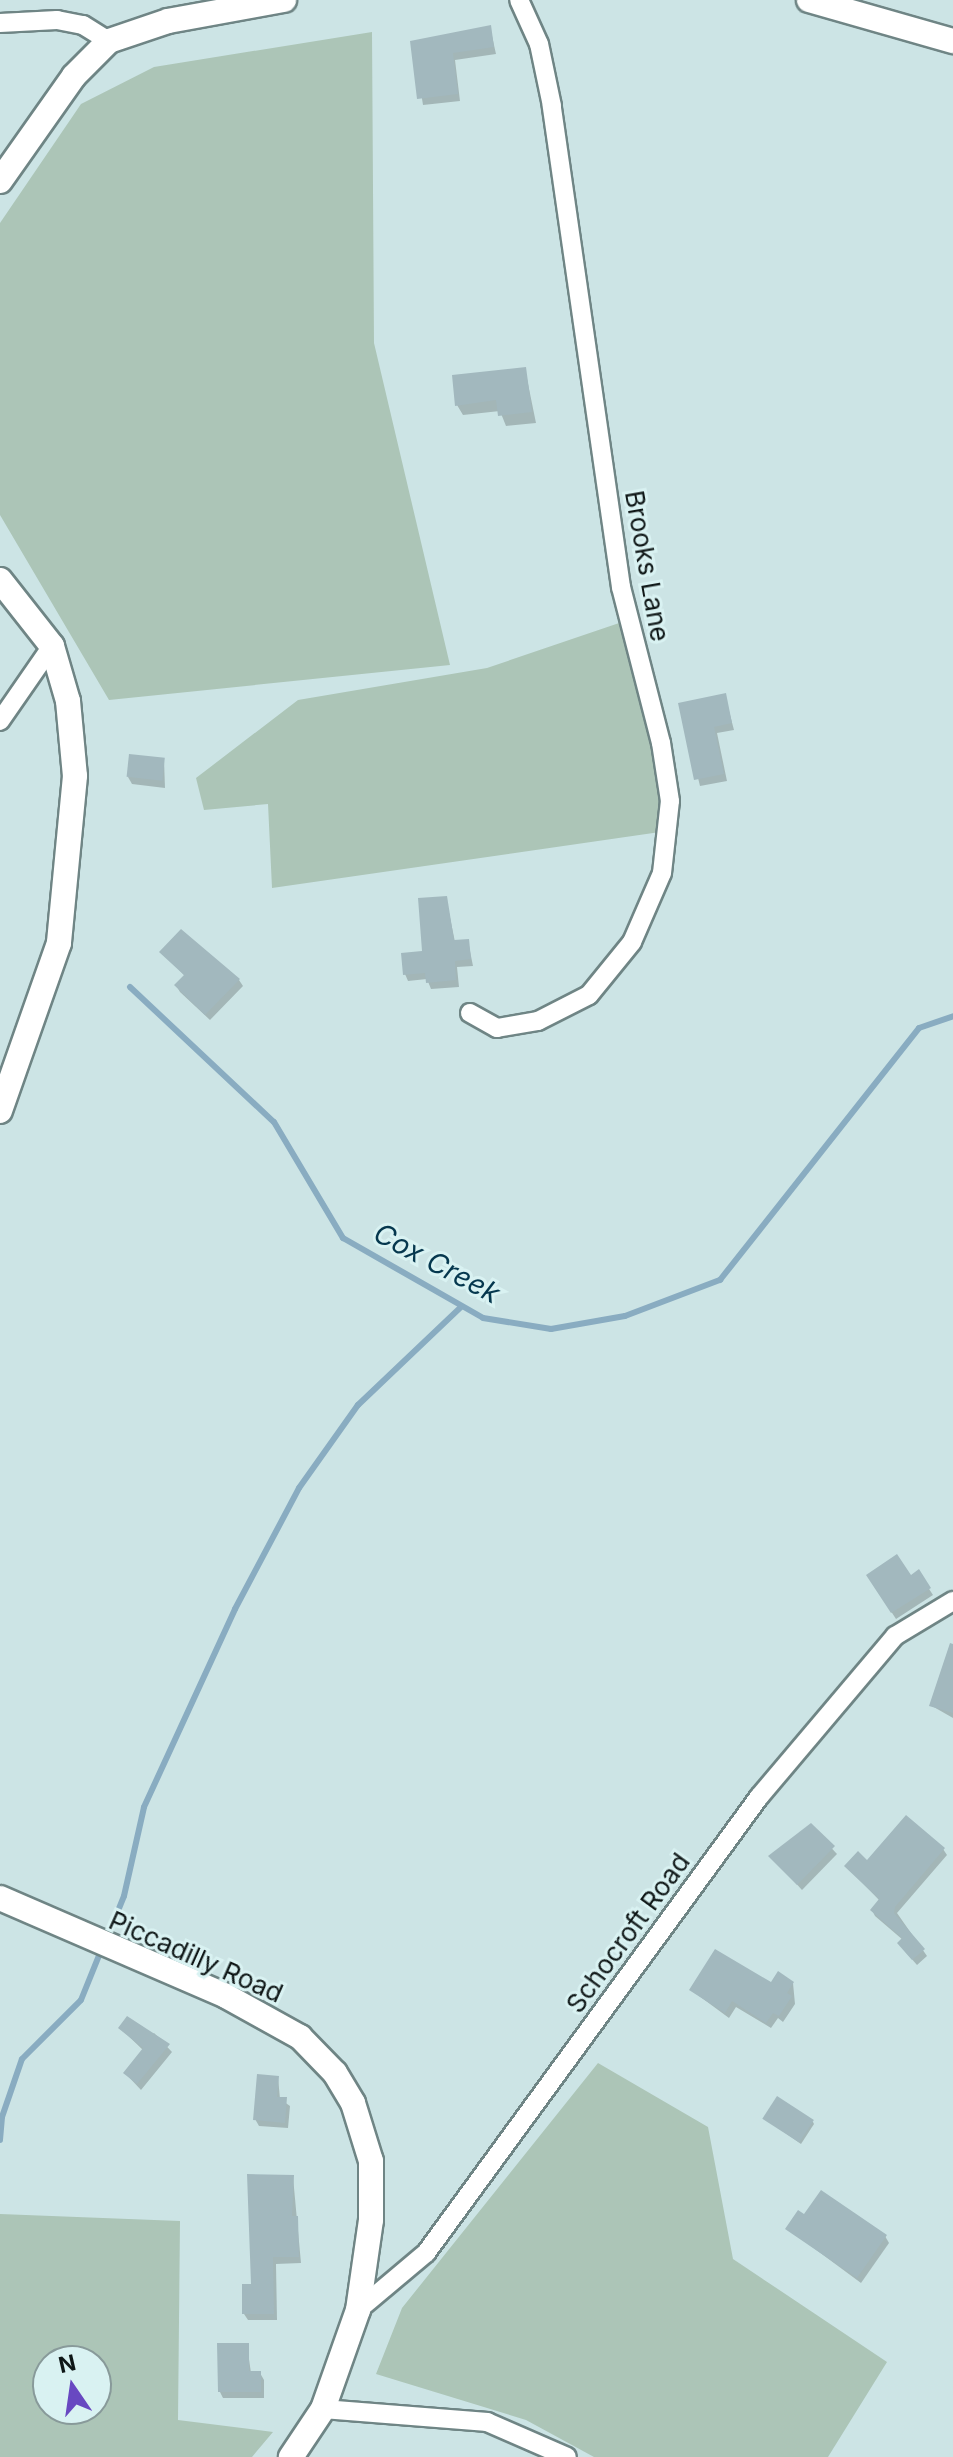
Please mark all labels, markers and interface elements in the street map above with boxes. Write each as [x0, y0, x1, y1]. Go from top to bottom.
street label: Brooks Lane [618, 488, 676, 644]
water label: Cox Creek [368, 1216, 506, 1310]
street label: Schocroft Road [560, 1847, 696, 2019]
street label: Piccadilly Road [104, 1905, 288, 2009]
north arrow [32, 2345, 112, 2425]
text: N [56, 2349, 78, 2378]

